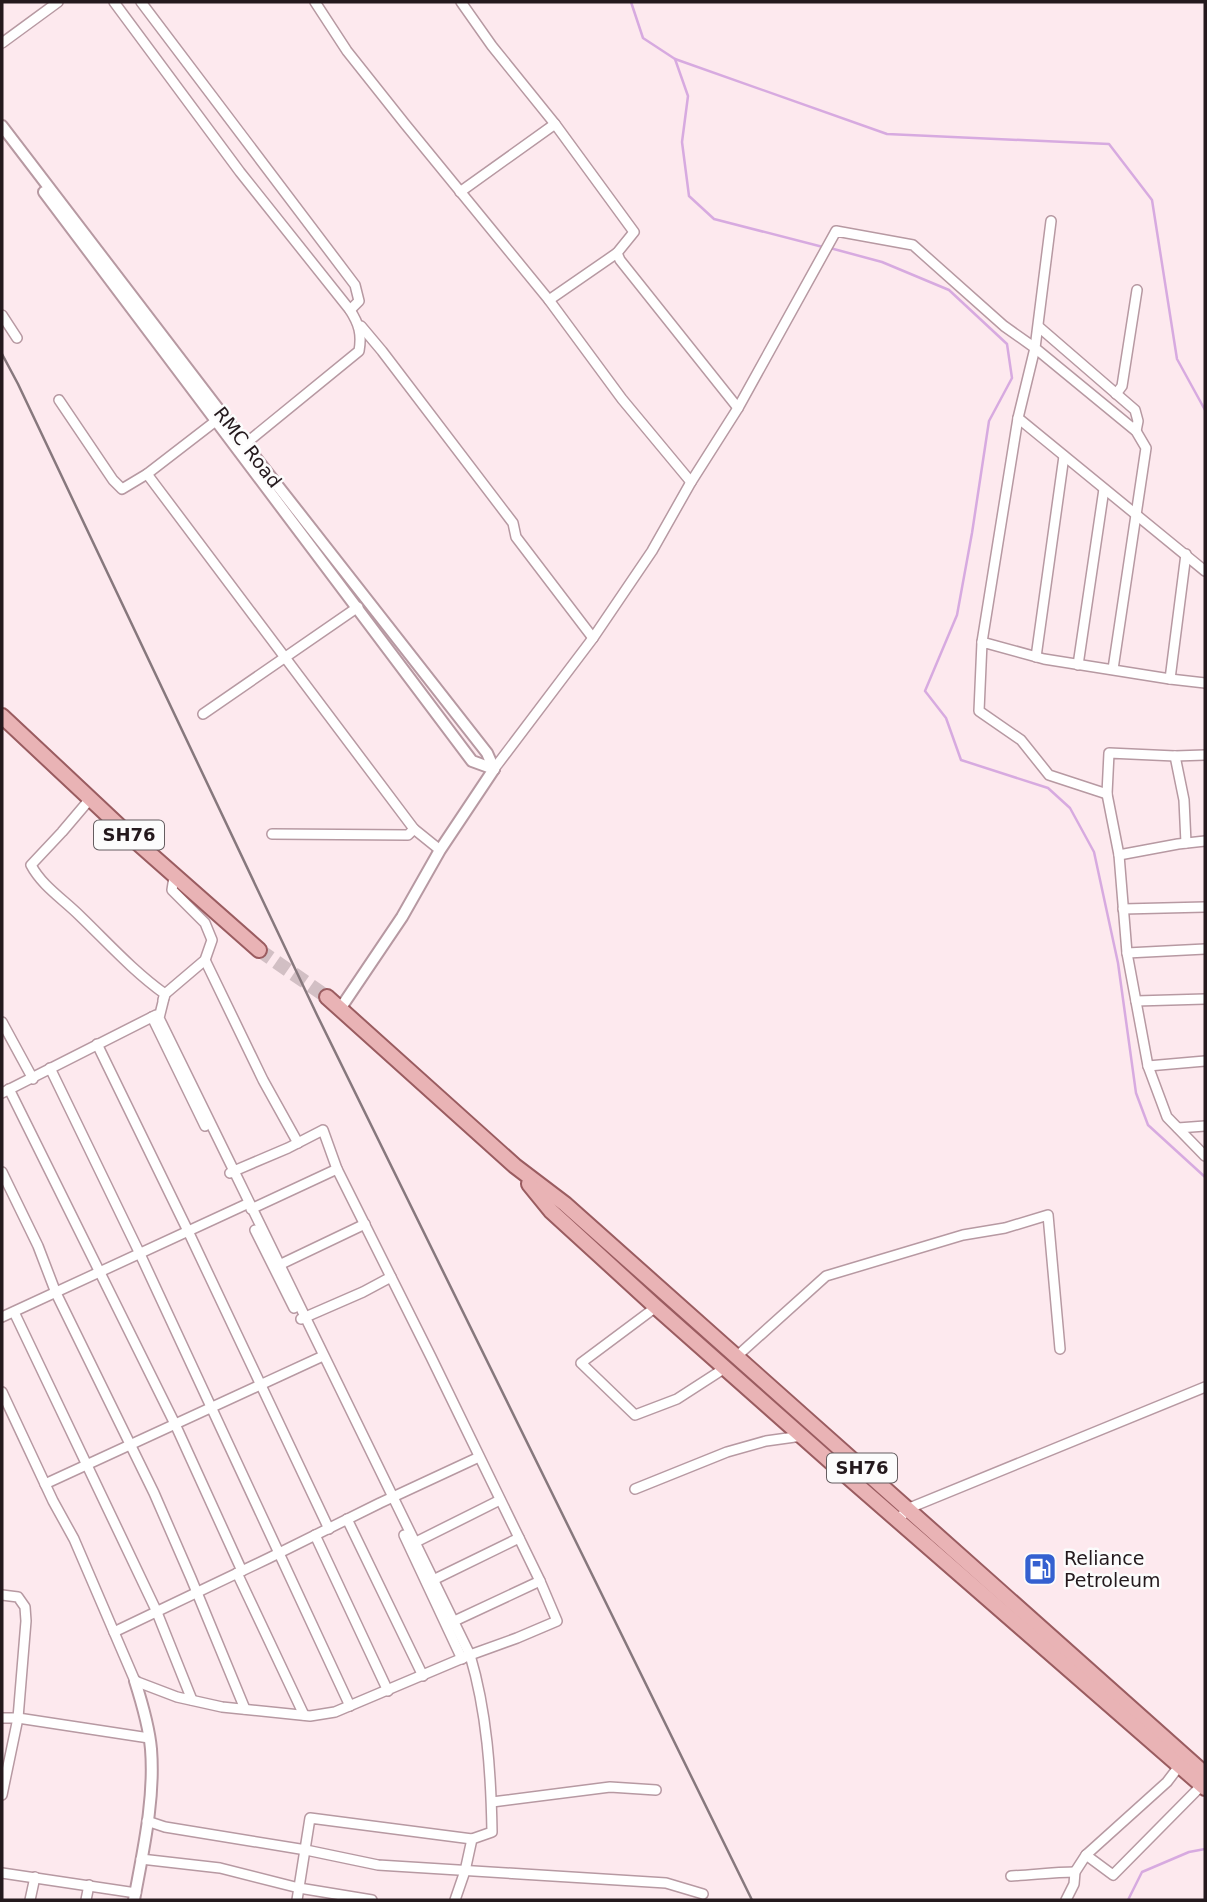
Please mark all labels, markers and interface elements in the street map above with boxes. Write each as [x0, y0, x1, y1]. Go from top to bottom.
street label: RMC Road [210, 402, 286, 492]
road number: SH76 [94, 820, 164, 850]
road number: SH76 [827, 1454, 897, 1483]
place label: Reliance Petroleum [1064, 1547, 1160, 1591]
fuel station icon: Reliance Petroleum [1021, 1550, 1059, 1588]

